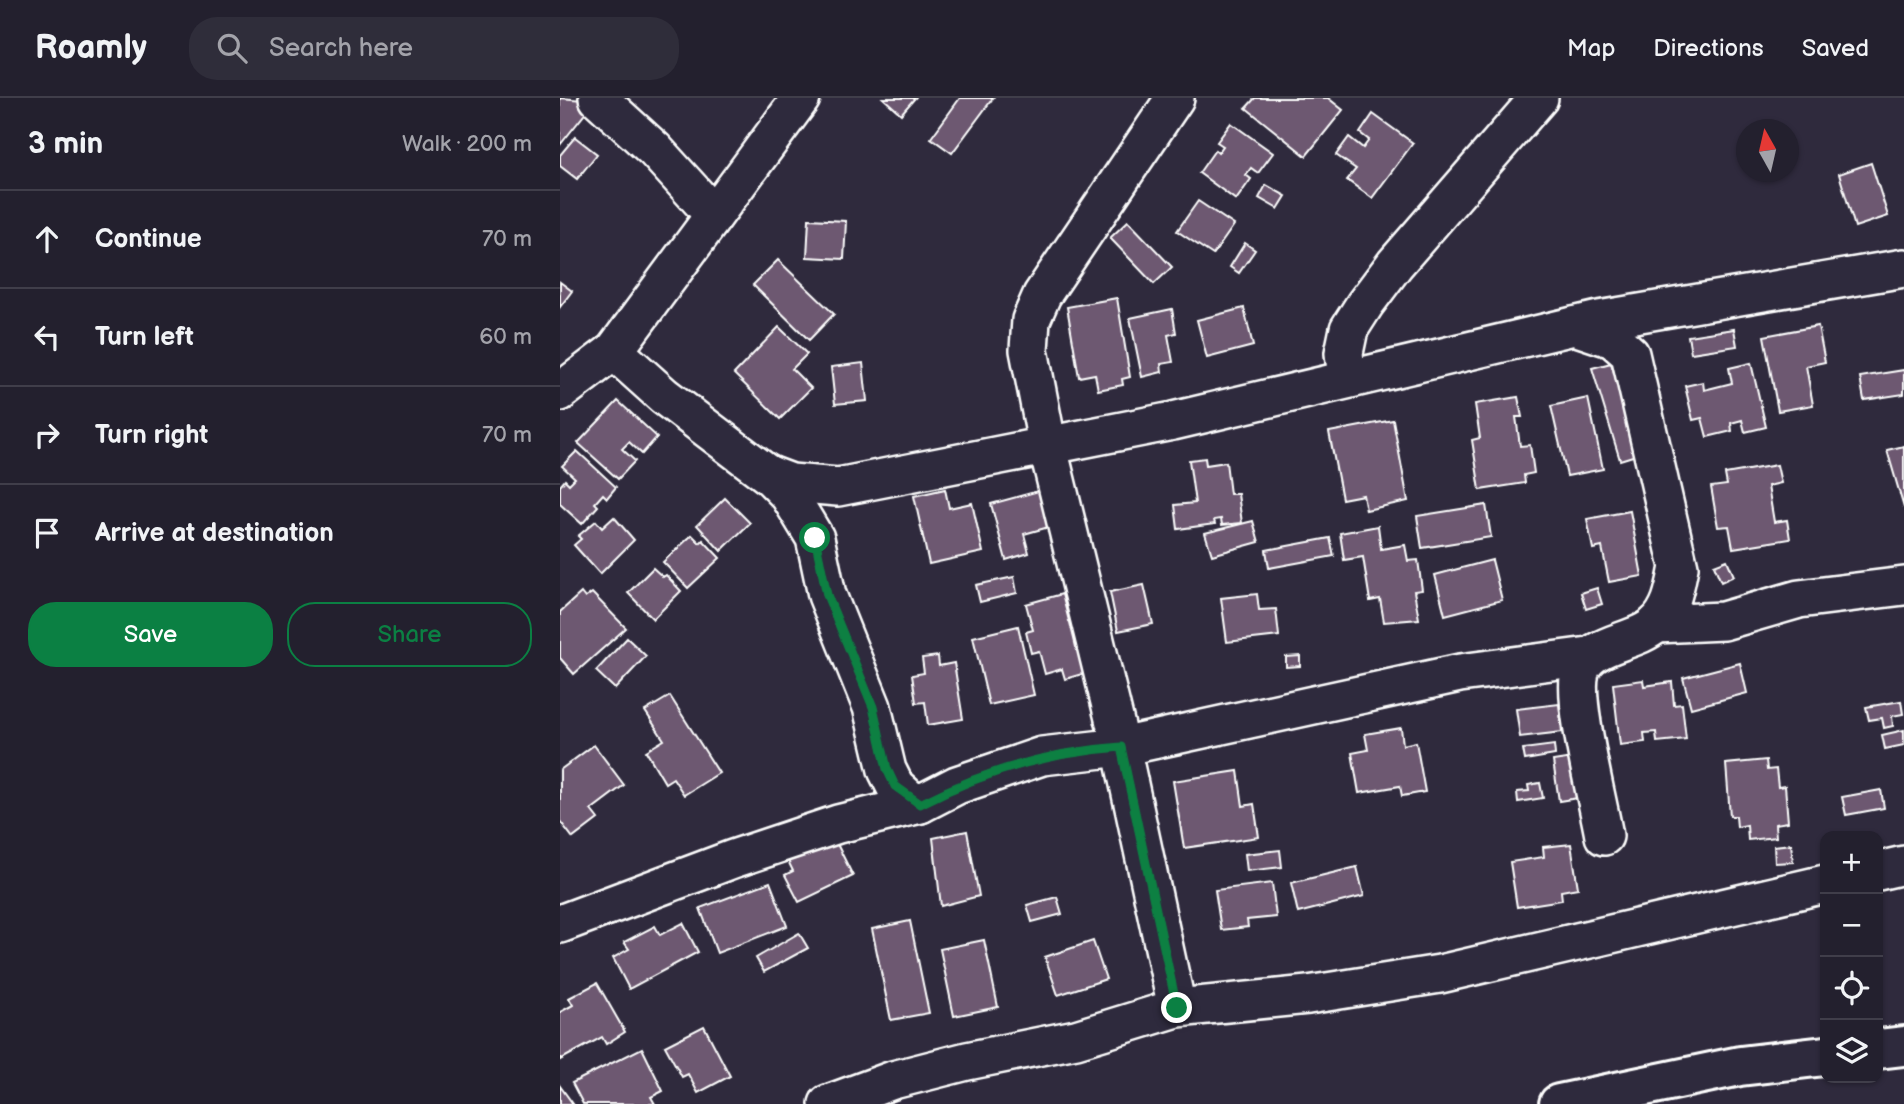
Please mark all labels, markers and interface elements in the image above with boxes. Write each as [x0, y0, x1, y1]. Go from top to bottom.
search box [189, 17, 679, 80]
text: Roamly [35, 28, 147, 68]
icon: search [213, 29, 251, 67]
text: Search here [269, 33, 413, 64]
text: Map [1567, 34, 1615, 63]
text: Directions [1653, 34, 1764, 63]
text: Saved [1802, 34, 1869, 63]
north arrow [1736, 119, 1799, 182]
text: 3 min [28, 126, 103, 162]
text: Walk · 200 m [402, 130, 532, 158]
icon: ahead [28, 220, 66, 258]
text: Continue [95, 224, 202, 255]
text: 70 m [482, 225, 532, 253]
icon: left [28, 318, 66, 356]
text: Turn left [95, 322, 194, 353]
text: 60 m [479, 323, 532, 351]
icon: right [28, 416, 66, 454]
text: Turn right [95, 420, 208, 451]
text: 70 m [482, 421, 532, 449]
icon: arrive [28, 514, 66, 552]
text: Arrive at destination [95, 518, 334, 549]
route start [799, 522, 830, 553]
button: Save [28, 602, 273, 667]
button: Share [287, 602, 532, 667]
map controls [1820, 831, 1883, 1083]
button: + [1820, 831, 1883, 894]
button: − [1820, 894, 1883, 957]
button: locate [1820, 957, 1883, 1020]
route end [1161, 992, 1192, 1023]
button: layers [1820, 1020, 1883, 1083]

